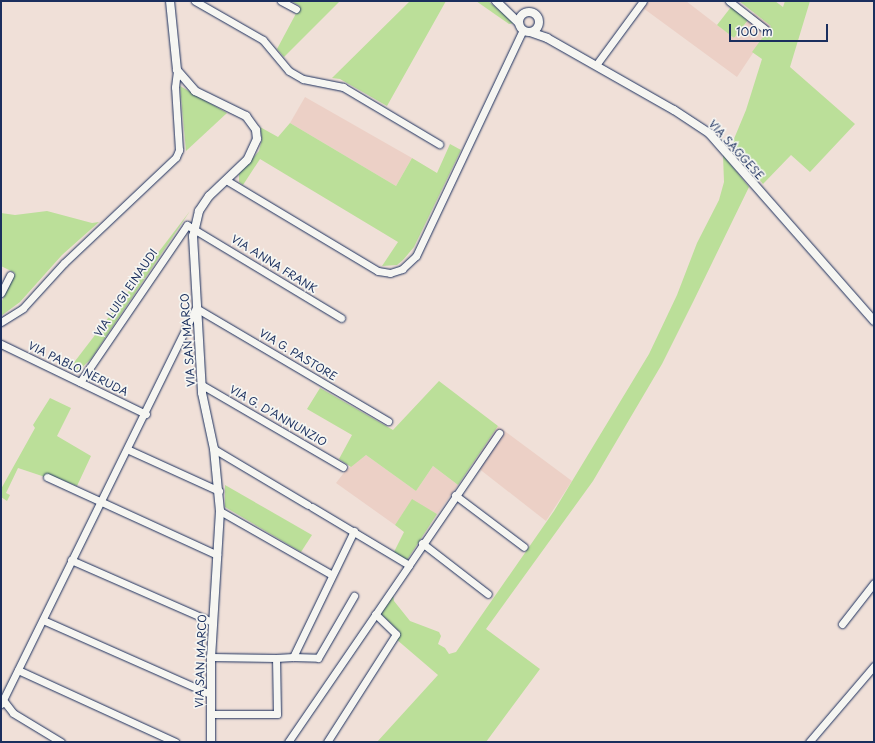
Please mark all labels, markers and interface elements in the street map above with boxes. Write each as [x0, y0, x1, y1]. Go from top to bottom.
scale bar [731, 16, 830, 42]
text: 100 m [736, 22, 773, 40]
street label: VIA SAGGESE [705, 117, 767, 183]
street label: VIA ANNA FRANK [228, 232, 320, 296]
street label: VIA LUIGI EINAUDI [91, 246, 161, 340]
street label: VIA SAN MARCO [178, 293, 198, 387]
street label: VIA G. PASTORE [256, 326, 340, 384]
street label: VIA PABLO NERUDA [25, 339, 131, 399]
street label: VIA G. D'ANNUNZIO [226, 382, 330, 450]
street label: VIA SAN MARCO [193, 614, 209, 708]

